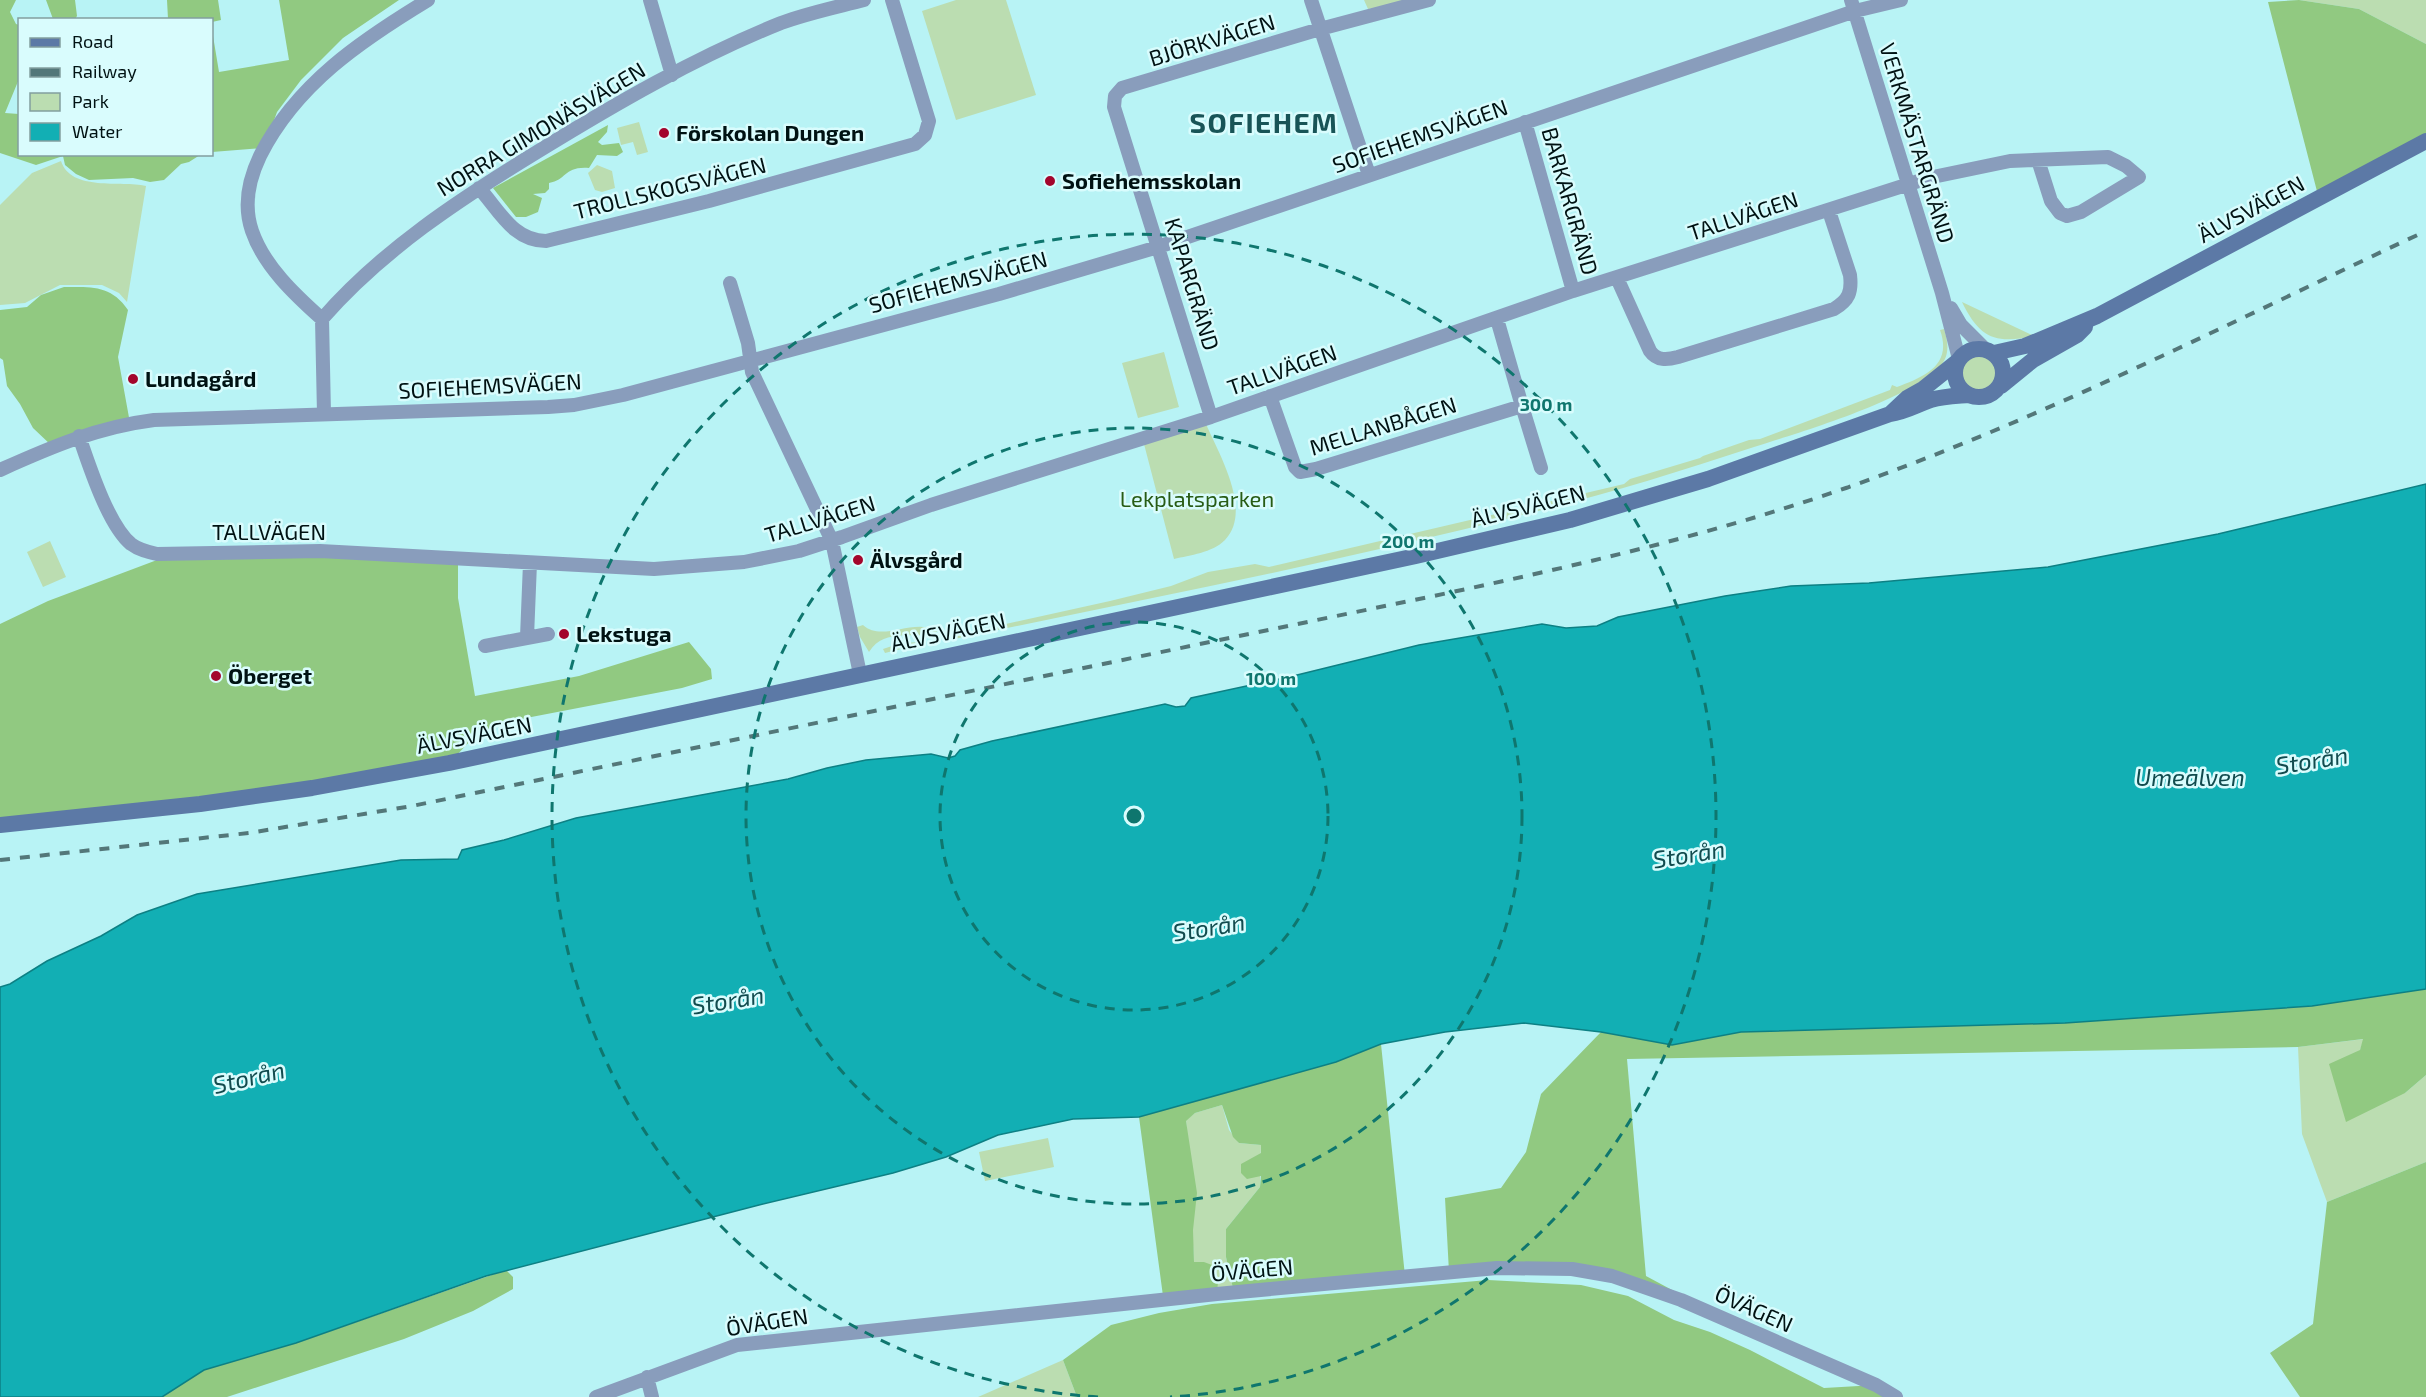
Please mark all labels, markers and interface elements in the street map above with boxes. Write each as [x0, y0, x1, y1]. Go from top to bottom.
street label: BJÖRKVÄGEN [1146, 8, 1278, 71]
legend [18, 18, 213, 156]
text: Road [72, 30, 113, 52]
street label: VERKMÄSTARGRÄND [1875, 40, 1961, 246]
street label: NORRA GIMONÄSVÄGEN [432, 56, 649, 201]
text: Railway [72, 60, 137, 82]
text: Park [72, 90, 109, 112]
street label: SOFIEHEMSVÄGEN [1329, 93, 1511, 177]
district label: SOFIEHEM [1190, 105, 1338, 139]
place label: Förskolan Dungen [676, 119, 864, 145]
text: Water [72, 120, 122, 142]
street label: BARKARGRÄND [1537, 124, 1604, 278]
marker: Förskolan Dungen [657, 126, 671, 140]
street label: TROLLSKOGSVÄGEN [571, 151, 769, 224]
place label: Sofiehemsskolan [1062, 167, 1241, 193]
street label: ÄLVSVÄGEN [2193, 169, 2308, 247]
marker: Sofiehemsskolan [1043, 174, 1057, 188]
street label: TALLVÄGEN [1685, 185, 1801, 245]
street label: KAPARGRÄND [1160, 214, 1225, 353]
street label: SOFIEHEMSVÄGEN [866, 245, 1050, 317]
street label: TALLVÄGEN [1224, 338, 1340, 400]
place label: Lundagård [145, 365, 256, 391]
street label: SOFIEHEMSVÄGEN [398, 367, 582, 403]
marker: Lundagård [126, 372, 140, 386]
street label: MELLANBÅGEN [1306, 390, 1459, 460]
text: 300 m [1520, 393, 1572, 415]
street label: ÄLVSVÄGEN [1468, 478, 1588, 532]
park label: Lekplatsparken [1120, 485, 1274, 511]
street label: TALLVÄGEN [761, 489, 878, 547]
street label: TALLVÄGEN [212, 518, 326, 544]
text: 200 m [1382, 530, 1434, 552]
place label: Älvsgård [870, 546, 963, 572]
marker: Älvsgård [851, 553, 865, 567]
street label: ÄLVSVÄGEN [888, 606, 1008, 656]
place label: Lekstuga [576, 620, 671, 646]
marker: Lekstuga [557, 627, 571, 641]
place label: Öberget [228, 662, 312, 688]
text: 100 m [1246, 667, 1296, 689]
marker: Öberget [209, 669, 223, 683]
street label: ÄLVSVÄGEN [414, 710, 534, 758]
water label: Storån [2274, 739, 2350, 780]
water label: Umeälven [2135, 762, 2245, 791]
centre of rings [1124, 806, 1144, 826]
water label: Storån [1651, 833, 1727, 874]
water label: Storån [1171, 906, 1247, 947]
water label: Storån [690, 979, 766, 1020]
water label: Storån [210, 1054, 287, 1099]
street label: ÖVÄGEN [1210, 1252, 1294, 1286]
street label: ÖVÄGEN [1711, 1279, 1797, 1337]
street label: ÖVÄGEN [724, 1302, 810, 1340]

